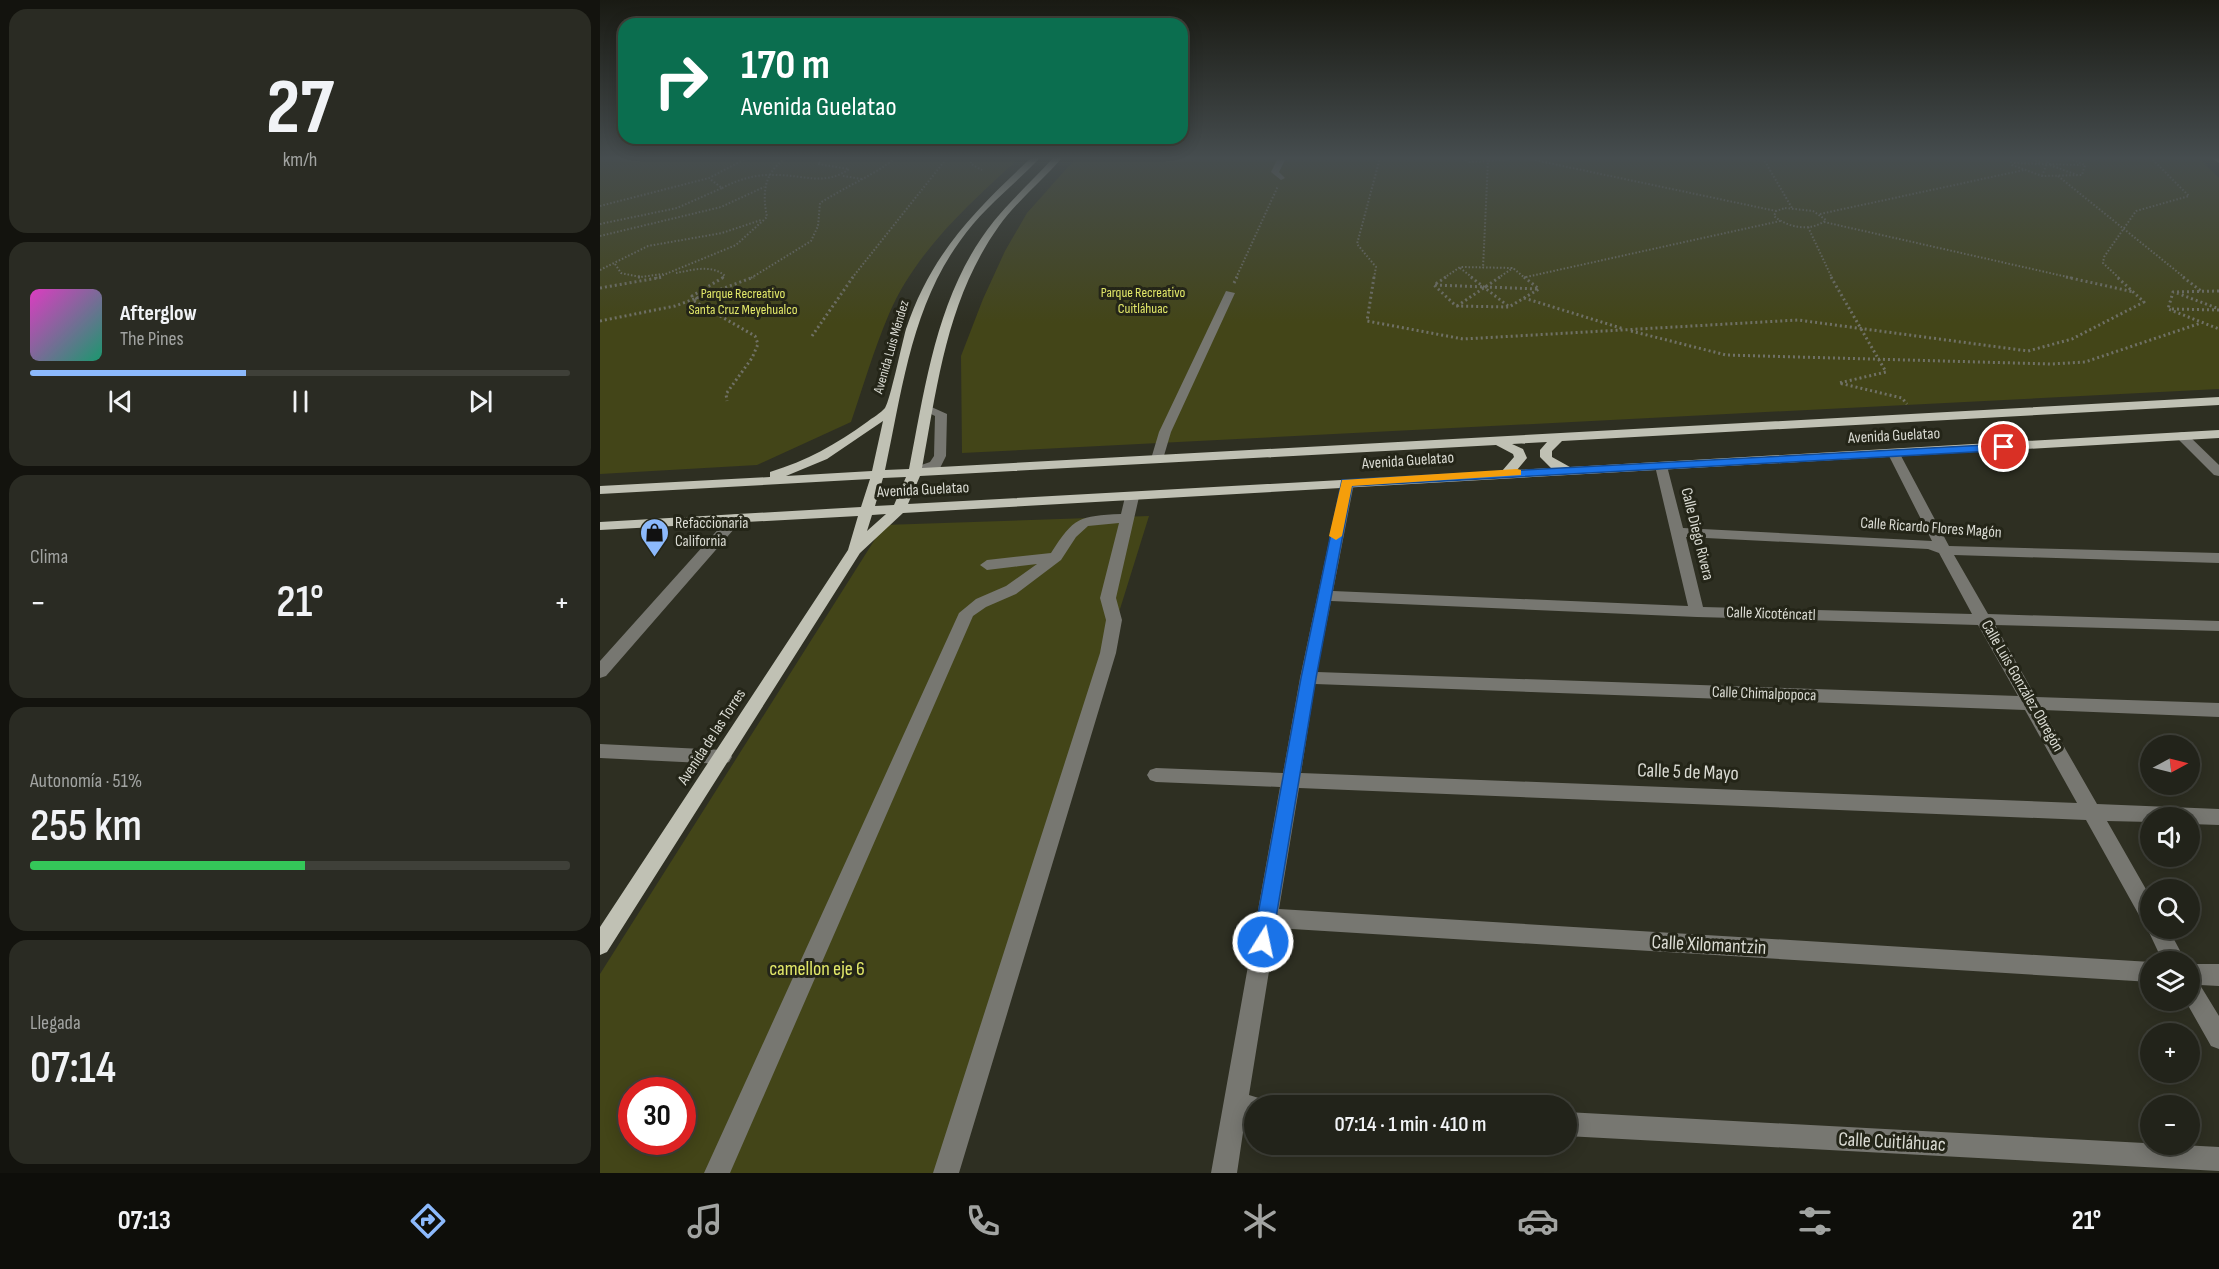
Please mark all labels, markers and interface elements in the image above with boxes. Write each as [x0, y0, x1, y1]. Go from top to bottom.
text: 170 m [741, 40, 830, 91]
icon: right [642, 42, 720, 120]
text: 27 [266, 62, 334, 155]
text: Avenida Guelatao [741, 91, 897, 123]
text: km/h [283, 148, 317, 172]
park label: Parque Recreativo Cuitláhuac [1101, 284, 1186, 317]
park label: Parque Recreativo Santa Cruz Meyehualco [688, 285, 798, 318]
street label: Avenida Luis Méndez [869, 298, 912, 397]
text: Afterglow [120, 300, 197, 327]
text: The Pines [120, 327, 184, 351]
icon: previous [104, 385, 137, 418]
icon: pause [284, 385, 317, 418]
icon: next [464, 385, 497, 418]
pin [1978, 421, 2029, 472]
street label: Avenida Guelatao [1846, 424, 1941, 448]
icon: arrive [1987, 430, 2020, 463]
street label: Avenida Guelatao [1360, 448, 1455, 474]
street label: Avenida Guelatao [875, 478, 970, 502]
street label: Calle Diego Rivera [1676, 486, 1718, 582]
place label: Refaccionaria California [675, 514, 748, 551]
street label: Calle Ricardo Flores Magón [1860, 514, 2002, 542]
shop icon: Refaccionaria California [638, 516, 670, 558]
text: Clima [30, 545, 68, 569]
text: 21° [276, 575, 324, 630]
text: − [30, 583, 46, 623]
text: + [554, 583, 570, 623]
street label: Calle Xicoténcatl [1726, 603, 1816, 625]
street label: Calle Luis González Obregón [1977, 617, 2067, 755]
street label: Calle Chimalpopoca [1711, 683, 1817, 705]
street label: Avenida de las Torres [673, 685, 750, 789]
north arrow [2140, 735, 2200, 795]
map controls [2140, 735, 2200, 1155]
street label: Calle 5 de Mayo [1637, 758, 1739, 786]
text: Autonomía · 51% [30, 769, 142, 793]
text: 255 km [30, 799, 142, 854]
button: sound [2140, 807, 2200, 867]
button: search [2140, 879, 2200, 939]
position arrow [1231, 910, 1295, 974]
street label: Calle Xilomantzin [1651, 930, 1767, 960]
button: layers [2140, 951, 2200, 1011]
park label: camellon eje 6 [769, 957, 865, 981]
text: Llegada [30, 1011, 81, 1035]
button: + [2140, 1023, 2200, 1083]
text: 07:14 [30, 1041, 116, 1096]
speed limit sign: 30 [618, 1077, 696, 1155]
button: − [2140, 1095, 2200, 1155]
text: 07:14 · 1 min · 410 m [1335, 1111, 1486, 1138]
street label: Calle Cuitláhuac [1838, 1127, 1946, 1157]
icon: directions [407, 1200, 449, 1242]
icon: music [684, 1200, 726, 1242]
icon: phone [962, 1200, 1004, 1242]
icon: climate [1239, 1200, 1281, 1242]
icon: car [1517, 1200, 1559, 1242]
icon: filters [1794, 1200, 1836, 1242]
text: 07:13 [118, 1205, 171, 1237]
text: 21° [2072, 1205, 2101, 1237]

